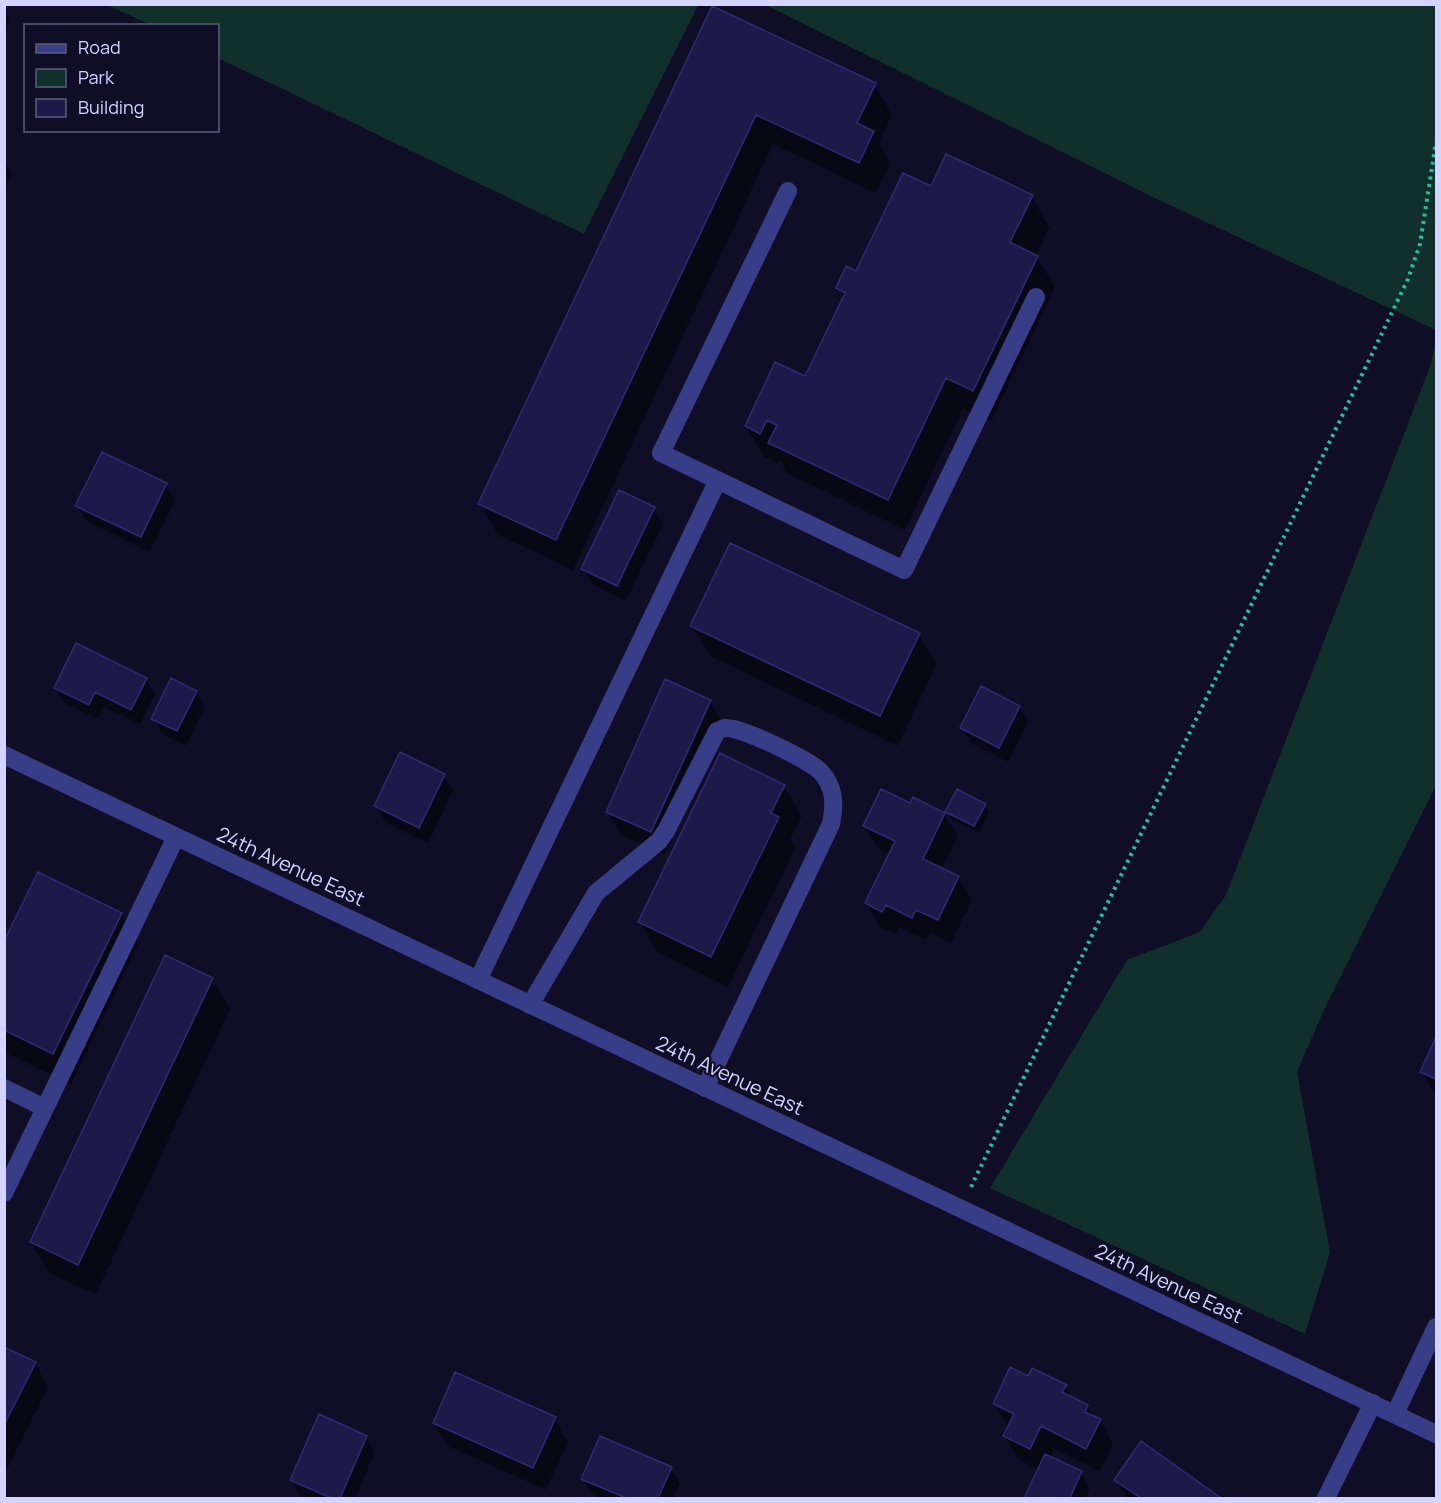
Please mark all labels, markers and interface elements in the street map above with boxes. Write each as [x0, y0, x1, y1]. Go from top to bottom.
legend [24, 24, 219, 132]
text: Road [78, 35, 121, 59]
text: Park [78, 65, 115, 89]
text: Building [78, 95, 144, 119]
street label: 24th Avenue East [213, 820, 369, 912]
street label: 24th Avenue East [652, 1029, 808, 1121]
street label: 24th Avenue East [1091, 1237, 1247, 1329]

